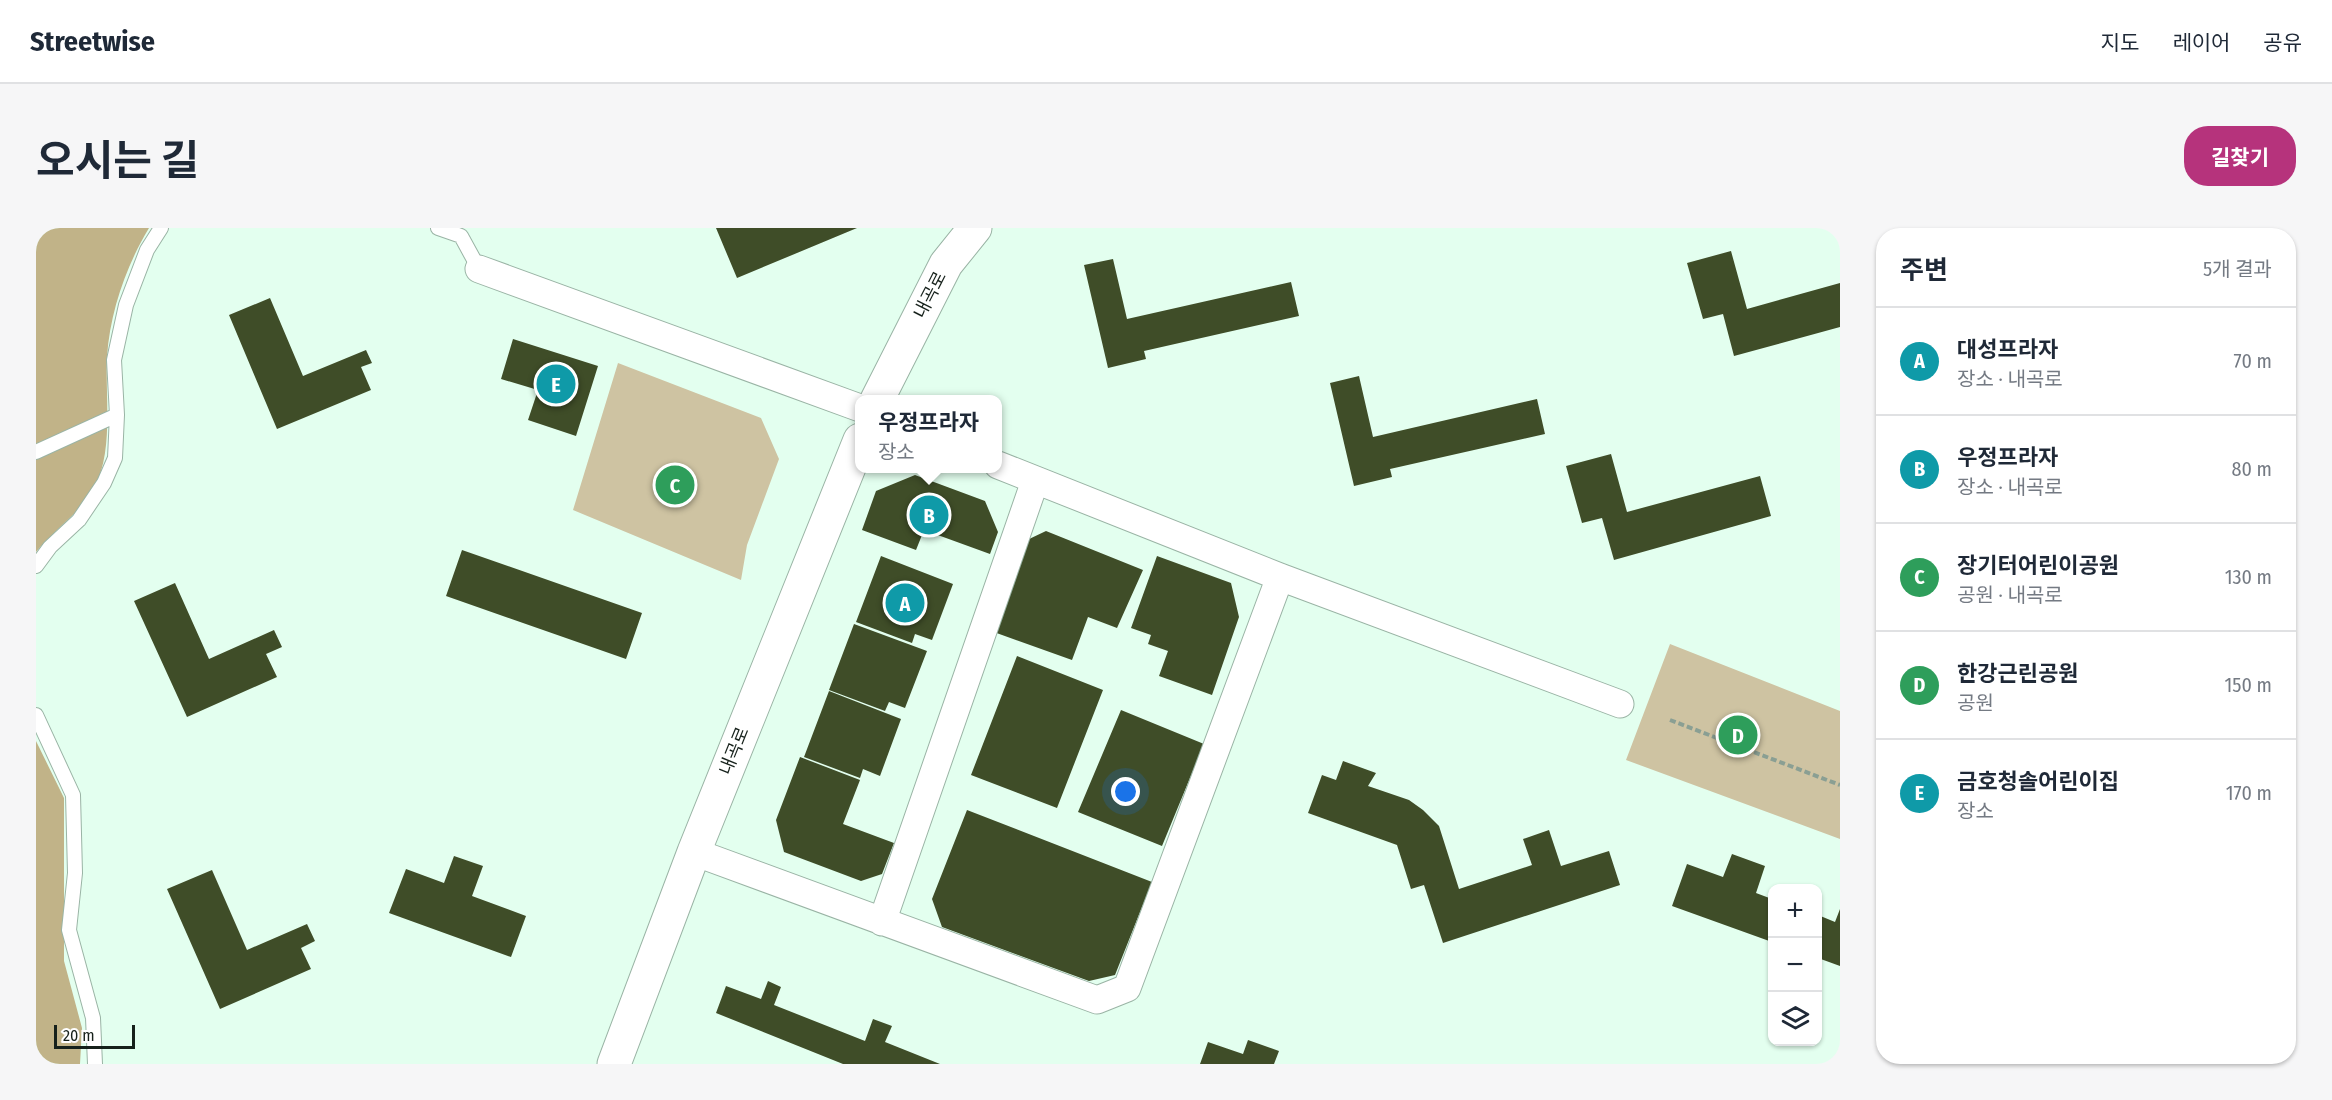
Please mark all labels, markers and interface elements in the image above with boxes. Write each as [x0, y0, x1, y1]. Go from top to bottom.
text: Streetwise [30, 25, 155, 58]
text: 지도 [2101, 30, 2139, 56]
text: 레이어 [2172, 30, 2230, 56]
text: 공유 [2263, 30, 2302, 56]
button: 길찾기 [2184, 126, 2296, 186]
text: 오시는 길 [36, 136, 199, 186]
text: 주변 [1900, 255, 1948, 286]
text: 5개 결과 [2203, 257, 2272, 281]
street label: 내곡로 [909, 268, 951, 322]
text: 대성프라자 [1957, 336, 2058, 363]
text: A [1914, 349, 1925, 373]
text: 70 m [2234, 349, 2272, 373]
pin: E [536, 362, 576, 406]
text: 장소 · 내곡로 [1957, 367, 2063, 391]
popup [855, 395, 1002, 473]
text: 우정프라자 [878, 409, 979, 436]
text: 장소 [878, 440, 915, 464]
text: 우정프라자 [1957, 444, 2058, 471]
text: B [1914, 457, 1925, 481]
text: 80 m [2232, 457, 2272, 481]
pin: C [656, 462, 694, 508]
text: 장소 · 내곡로 [1957, 475, 2063, 499]
pin: B [910, 492, 948, 538]
text: 장기터어린이공원 [1957, 552, 2119, 579]
text: C [1914, 565, 1925, 589]
text: 130 m [2225, 565, 2272, 589]
pin: A [886, 580, 924, 626]
text: 공원 · 내곡로 [1957, 583, 2063, 607]
text: 한강근린공원 [1957, 660, 2078, 687]
text: D [1914, 673, 1925, 697]
text: 150 m [2225, 673, 2272, 697]
text: 공원 [1957, 691, 1994, 715]
pin: D [1718, 712, 1758, 758]
street label: 내곡로 [714, 724, 754, 778]
text: 금호청솔어린이집 [1957, 768, 2119, 795]
your location [1111, 777, 1140, 806]
text: E [1915, 781, 1924, 805]
text: 170 m [2226, 781, 2272, 805]
text: 장소 [1957, 799, 1994, 823]
map controls [1768, 884, 1822, 1046]
button: + [1768, 884, 1822, 938]
button: − [1768, 938, 1822, 992]
button: layers [1768, 992, 1822, 1046]
scale bar [54, 1022, 135, 1050]
text: 20 m [63, 1026, 94, 1045]

